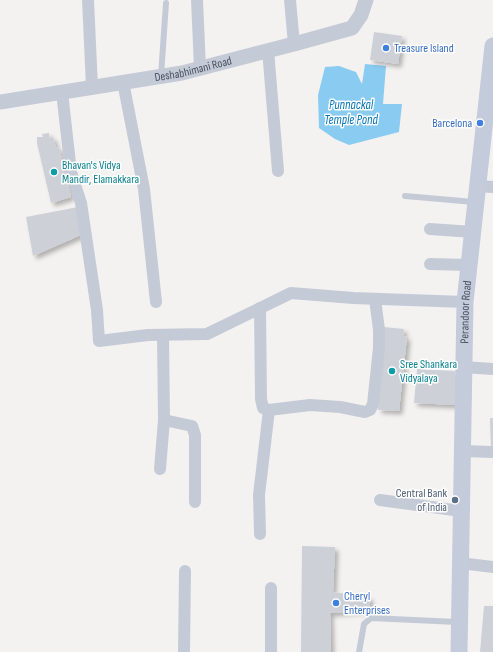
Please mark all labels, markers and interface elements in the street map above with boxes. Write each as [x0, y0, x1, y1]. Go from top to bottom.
place label: Treasure Island [394, 41, 454, 56]
marker: Treasure Island [381, 43, 391, 53]
street label: Deshabhimani Road [153, 53, 233, 85]
water label: Punnackal Temple Pond [324, 97, 379, 128]
place label: Barcelona [432, 116, 472, 131]
marker: Barcelona [475, 118, 485, 128]
place label: Bhavan's Vidya Mandir, Elamakkara [62, 158, 139, 187]
marker: Bhavan's Vidya Mandir, Elamakkara [49, 167, 59, 177]
street label: Perandoor Road [457, 280, 475, 344]
place label: Sree Shankara Vidyalaya [400, 357, 457, 386]
marker: Sree Shankara Vidyalaya [387, 366, 397, 376]
place label: Central Bank of India [396, 486, 447, 515]
marker: Central Bank of India [450, 495, 460, 505]
place label: Cheryl Enterprises [344, 589, 390, 618]
marker: Cheryl Enterprises [331, 598, 341, 608]

